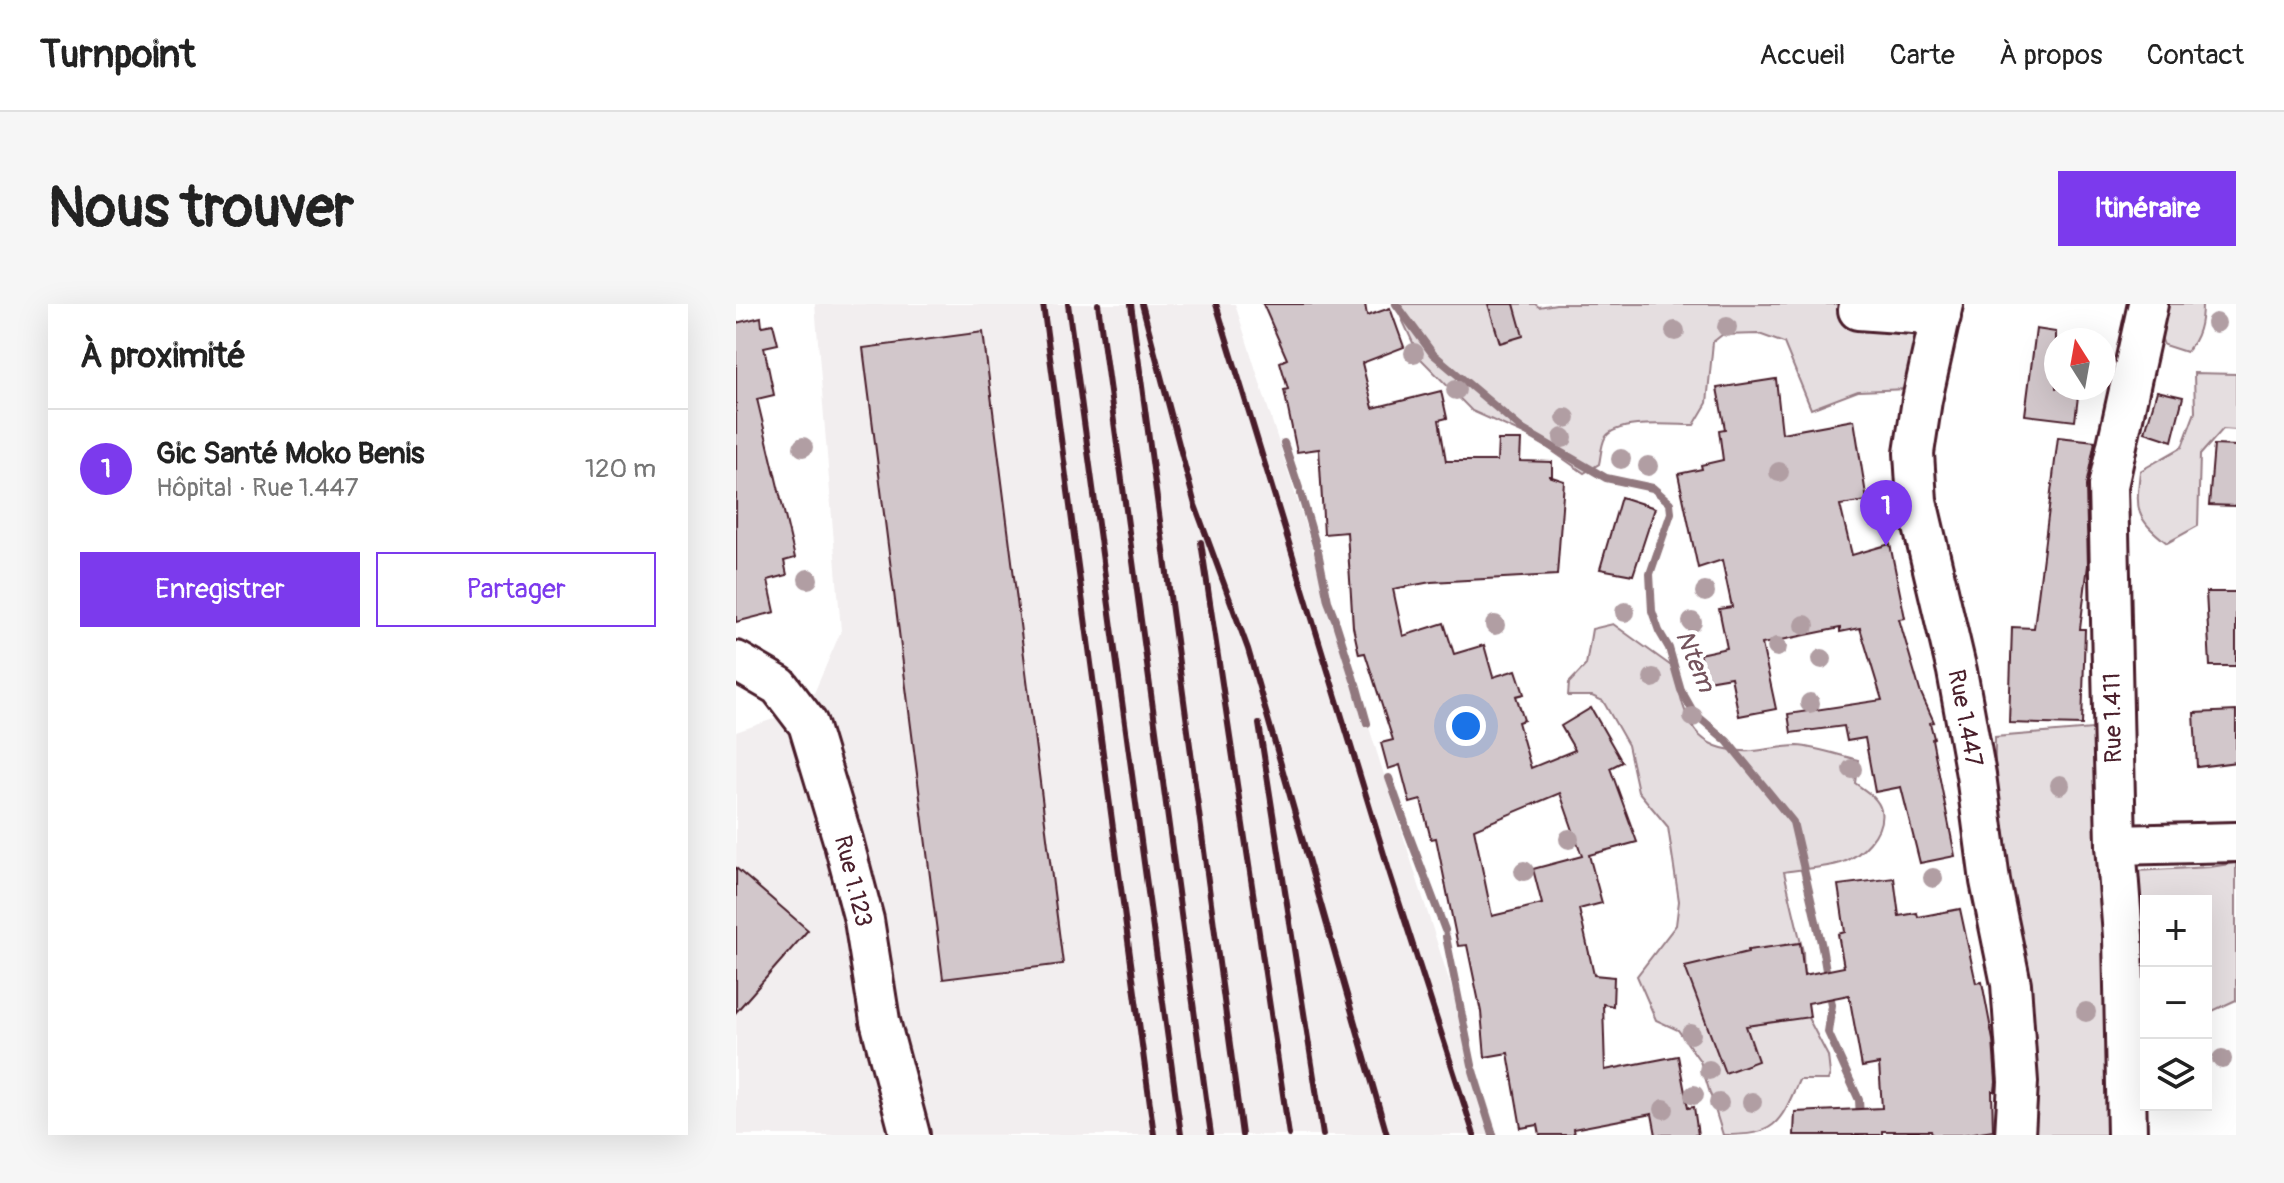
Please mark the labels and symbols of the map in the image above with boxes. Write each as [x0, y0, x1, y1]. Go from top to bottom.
north arrow [2044, 328, 2116, 400]
pin: 1 [1860, 480, 1912, 546]
water label: Ntem [1668, 625, 1723, 698]
street label: Rue 1.447 [1941, 667, 1989, 769]
street label: Rue 1.411 [2098, 673, 2128, 763]
your location [1446, 706, 1486, 746]
street label: Rue 1.123 [828, 832, 878, 930]

